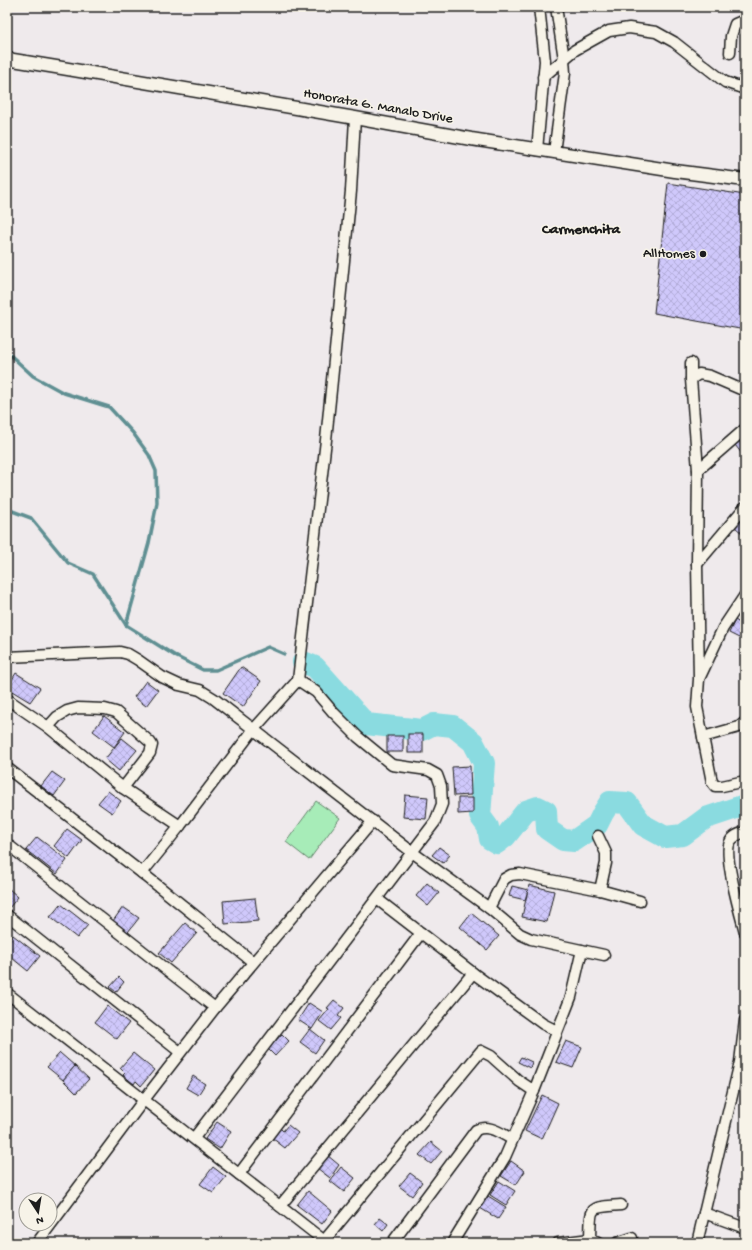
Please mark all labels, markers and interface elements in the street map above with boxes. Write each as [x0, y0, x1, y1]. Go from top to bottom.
street label: Honorata G. Manalo Drive [302, 85, 455, 129]
district label: Carmenchita [541, 221, 621, 239]
place label: AllHomes [643, 246, 696, 263]
marker: AllHomes [698, 249, 708, 259]
north arrow [18, 1192, 58, 1232]
text: N [35, 1213, 44, 1226]

